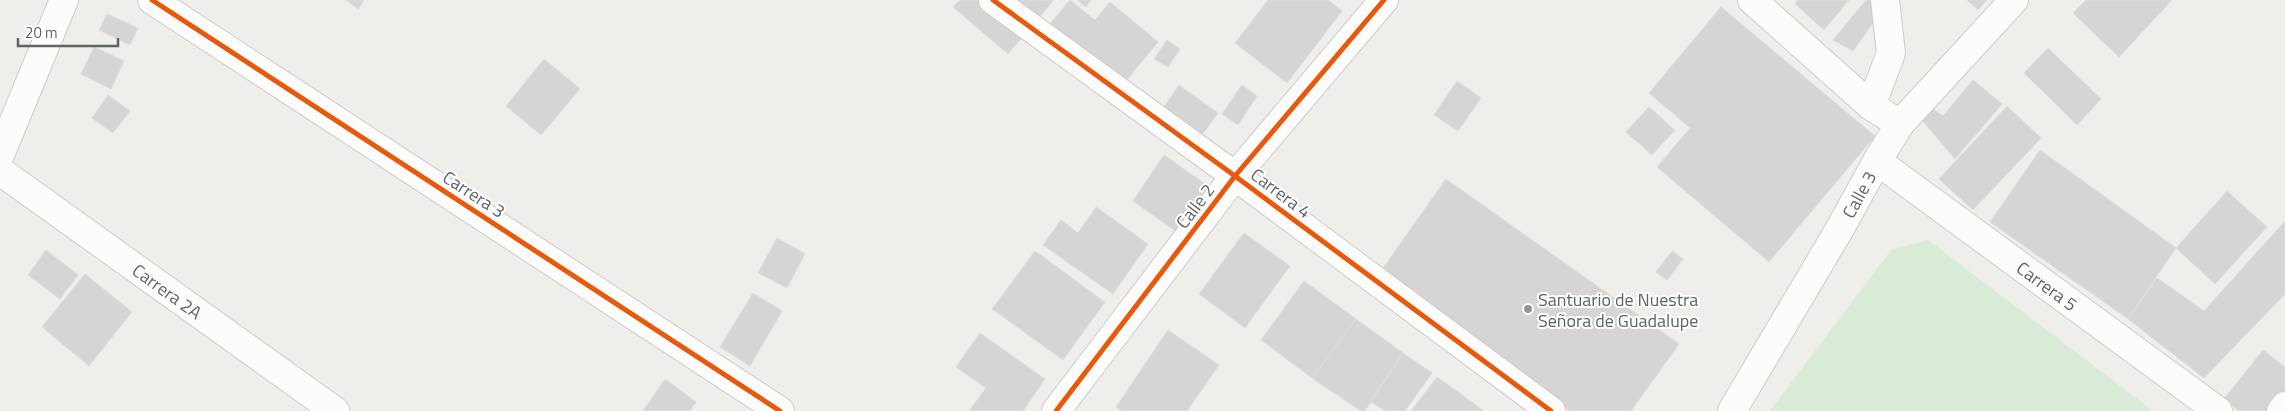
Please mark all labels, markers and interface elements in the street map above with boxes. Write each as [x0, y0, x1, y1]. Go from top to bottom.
scale bar [18, 15, 118, 47]
text: 20 m [25, 21, 58, 44]
street label: Carrera 4 [1245, 161, 1317, 225]
street label: Carrera 3 [438, 164, 510, 224]
street label: Calle 3 [1835, 166, 1883, 223]
street label: Calle 2 [1169, 178, 1221, 234]
street label: Carrera 5 [2011, 254, 2083, 317]
street label: Carrera 2A [127, 257, 208, 325]
place label: Santuario de Nuestra Señora de Guadalupe [1538, 286, 1698, 334]
marker: Santuario de Nuestra Señora de Guadalupe [1522, 303, 1534, 315]

